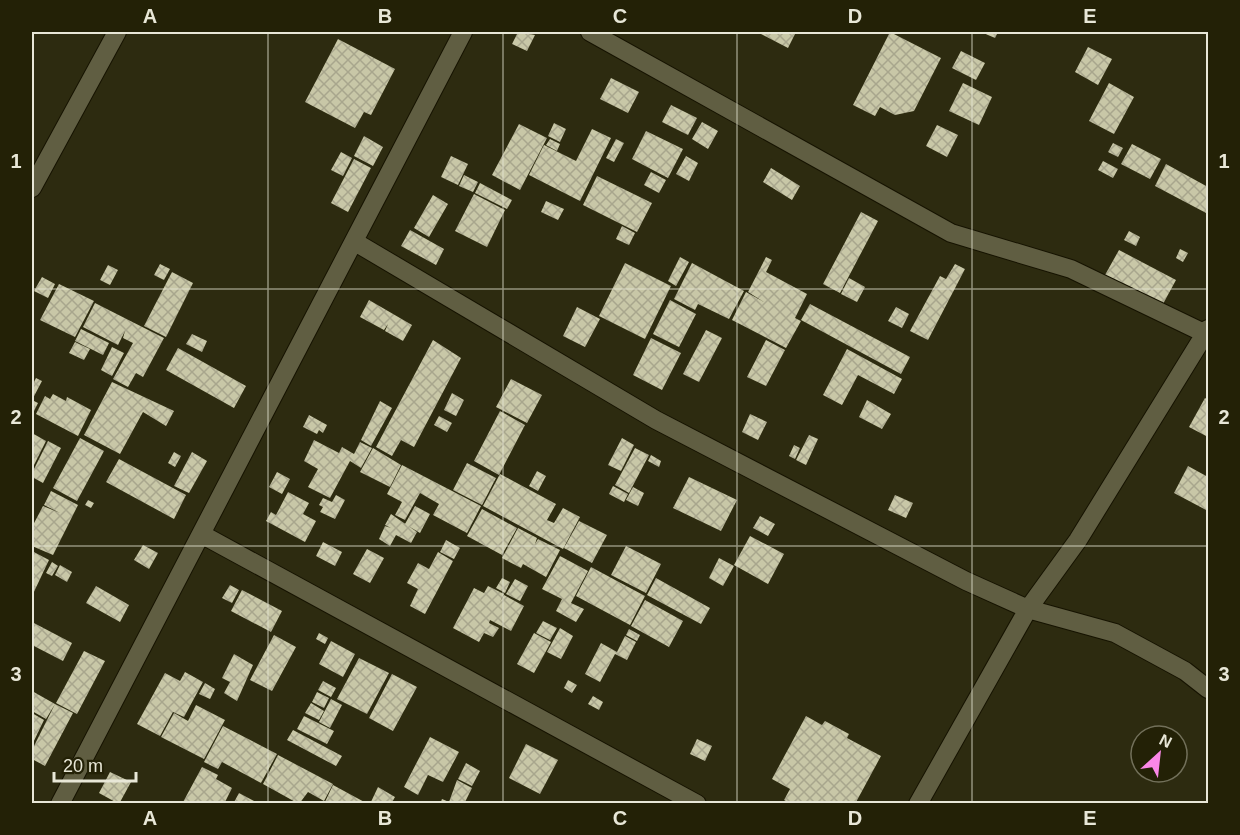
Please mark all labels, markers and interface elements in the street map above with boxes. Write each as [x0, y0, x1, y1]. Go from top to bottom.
text: A [143, 5, 157, 27]
text: B [378, 5, 392, 27]
text: C [613, 5, 627, 27]
text: D [848, 5, 862, 27]
text: E [1083, 5, 1097, 27]
text: 1 [10, 150, 22, 172]
text: 1 [1218, 150, 1230, 172]
text: 2 [10, 406, 22, 428]
text: 2 [1218, 406, 1230, 428]
text: 3 [10, 663, 22, 685]
text: 3 [1218, 663, 1230, 685]
north arrow [1129, 724, 1189, 784]
text: N [1157, 731, 1175, 751]
scale bar [54, 745, 136, 783]
text: 20 m [63, 756, 103, 776]
text: A [143, 807, 157, 829]
text: B [378, 807, 392, 829]
text: C [613, 807, 627, 829]
text: D [848, 807, 862, 829]
text: E [1083, 807, 1097, 829]

